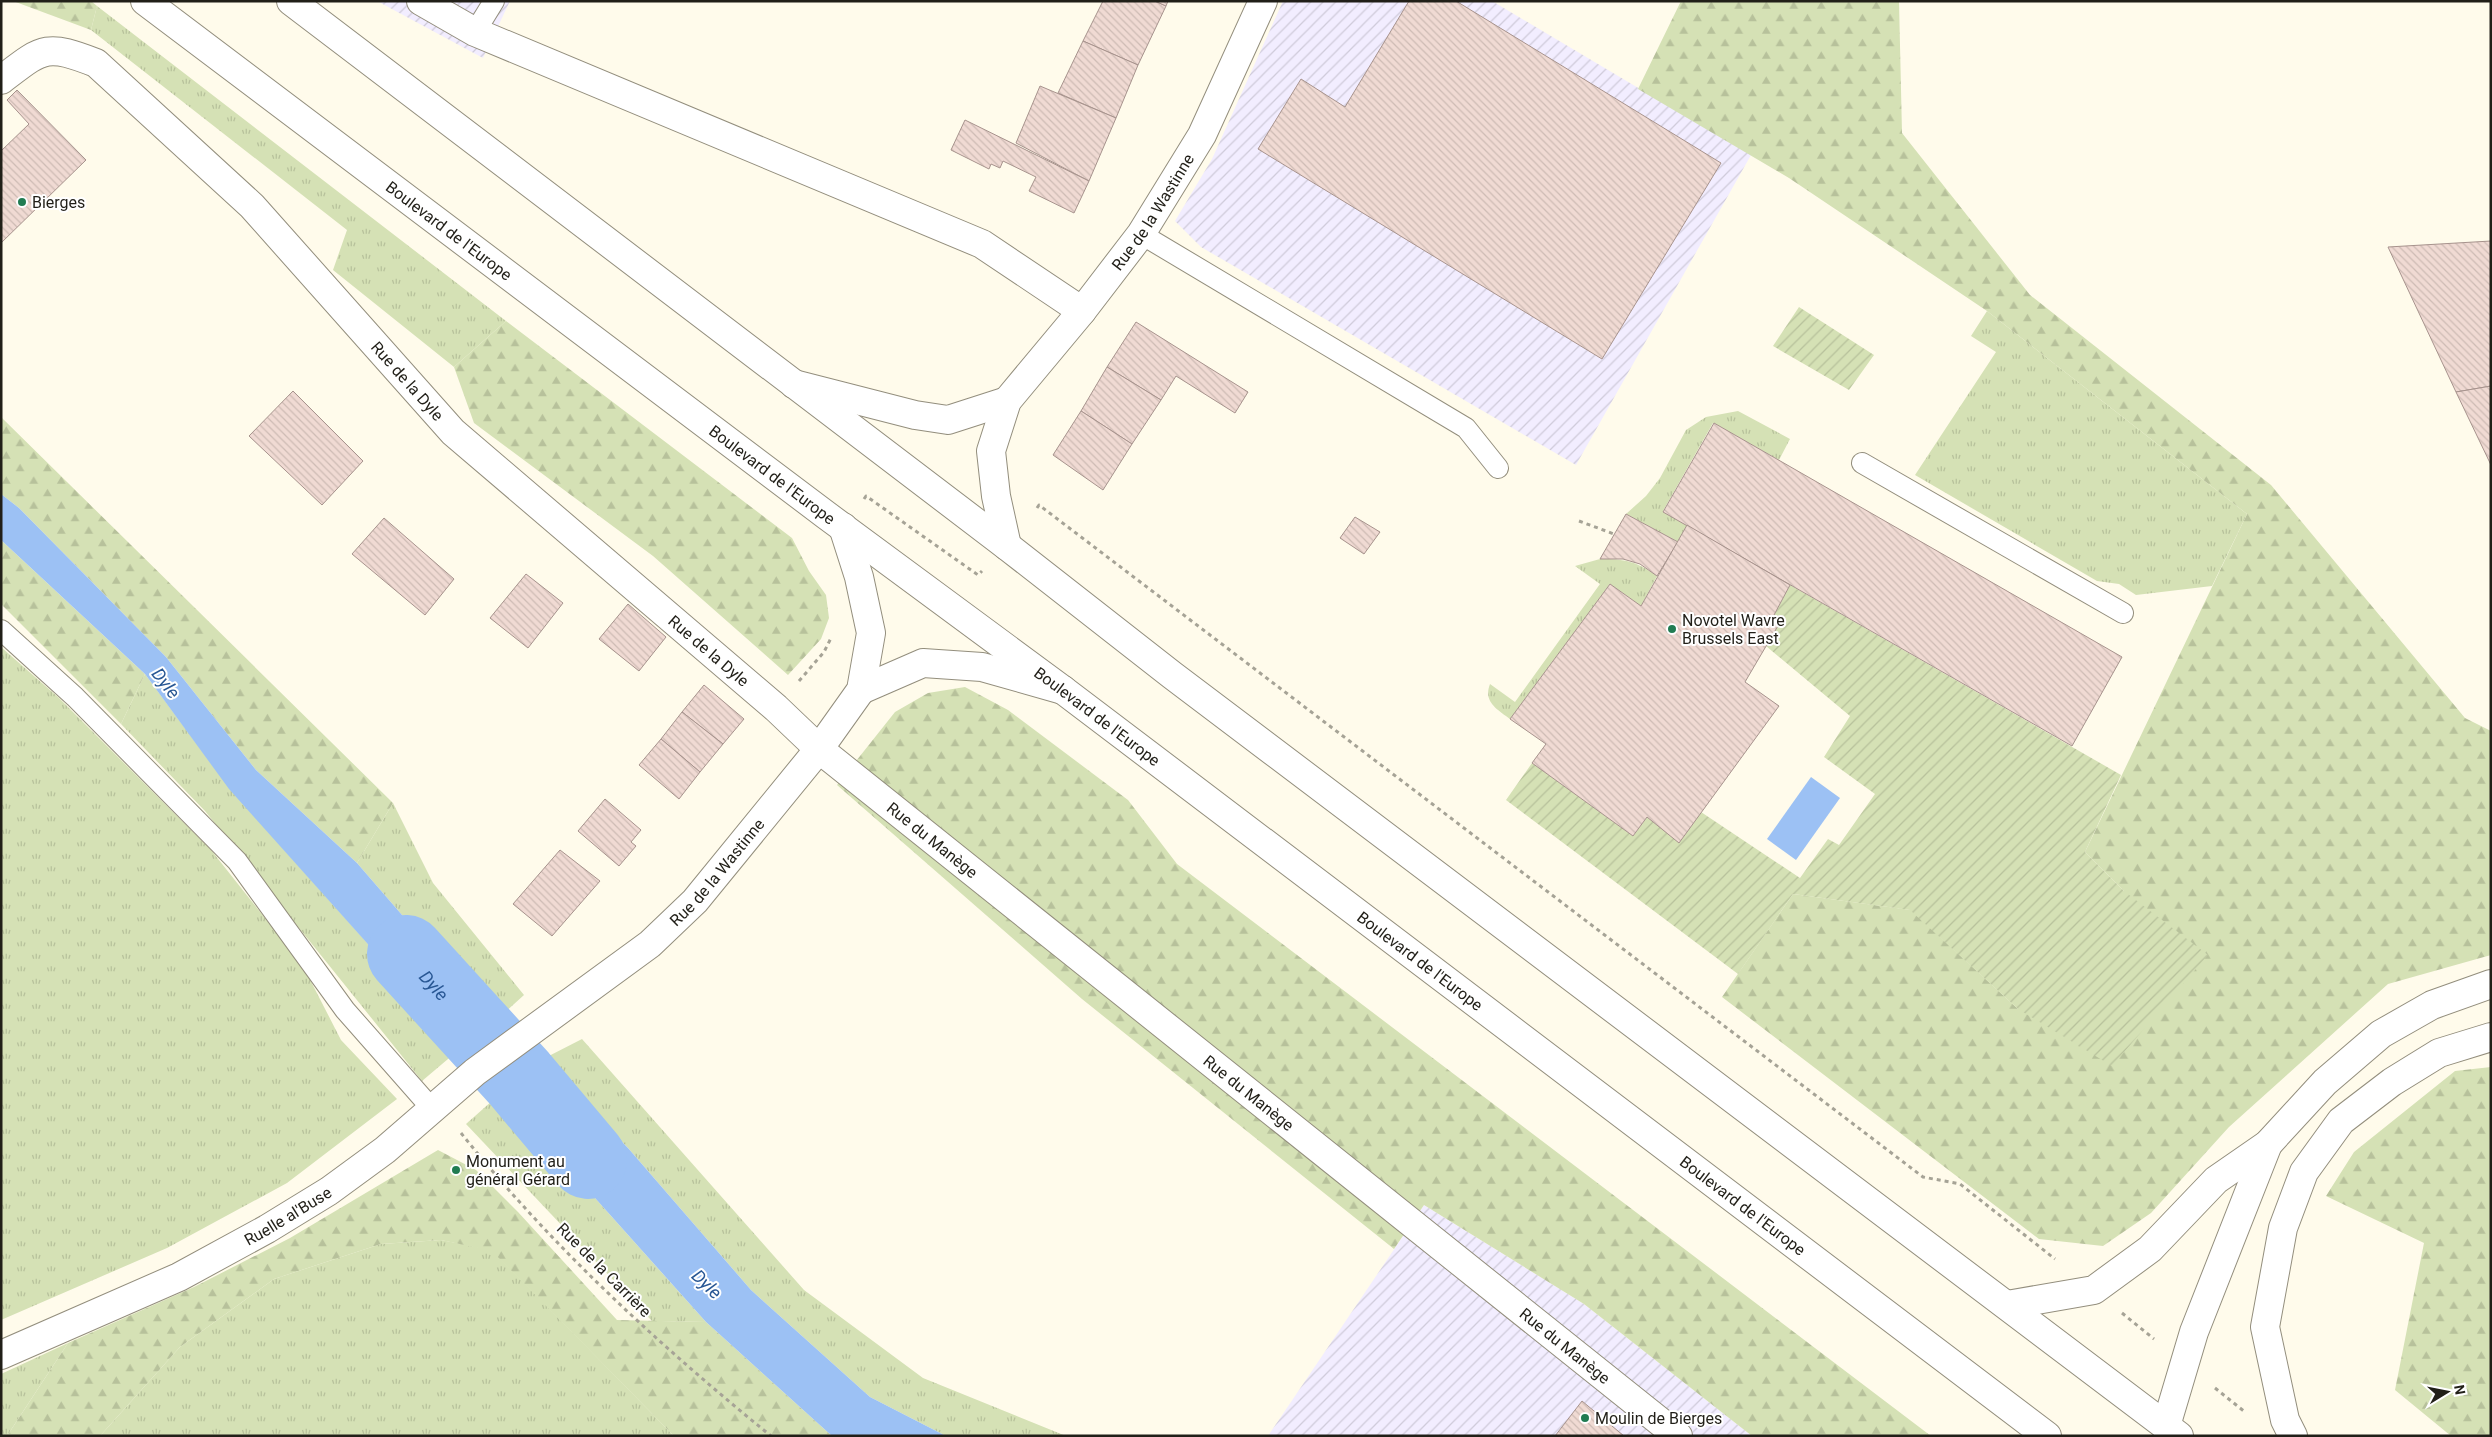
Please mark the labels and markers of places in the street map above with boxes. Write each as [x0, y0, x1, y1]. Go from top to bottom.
place label: Bierges [32, 193, 85, 212]
marker: Bierges [16, 196, 28, 208]
place label: Novotel Wavre Brussels East [1682, 611, 1785, 648]
marker: Novotel Wavre Brussels East [1666, 623, 1678, 635]
place label: Monument au général Gérard [466, 1152, 570, 1189]
marker: Monument au général Gérard [450, 1164, 462, 1176]
place label: Moulin de Bierges [1595, 1409, 1722, 1428]
marker: Moulin de Bierges [1579, 1412, 1591, 1424]

